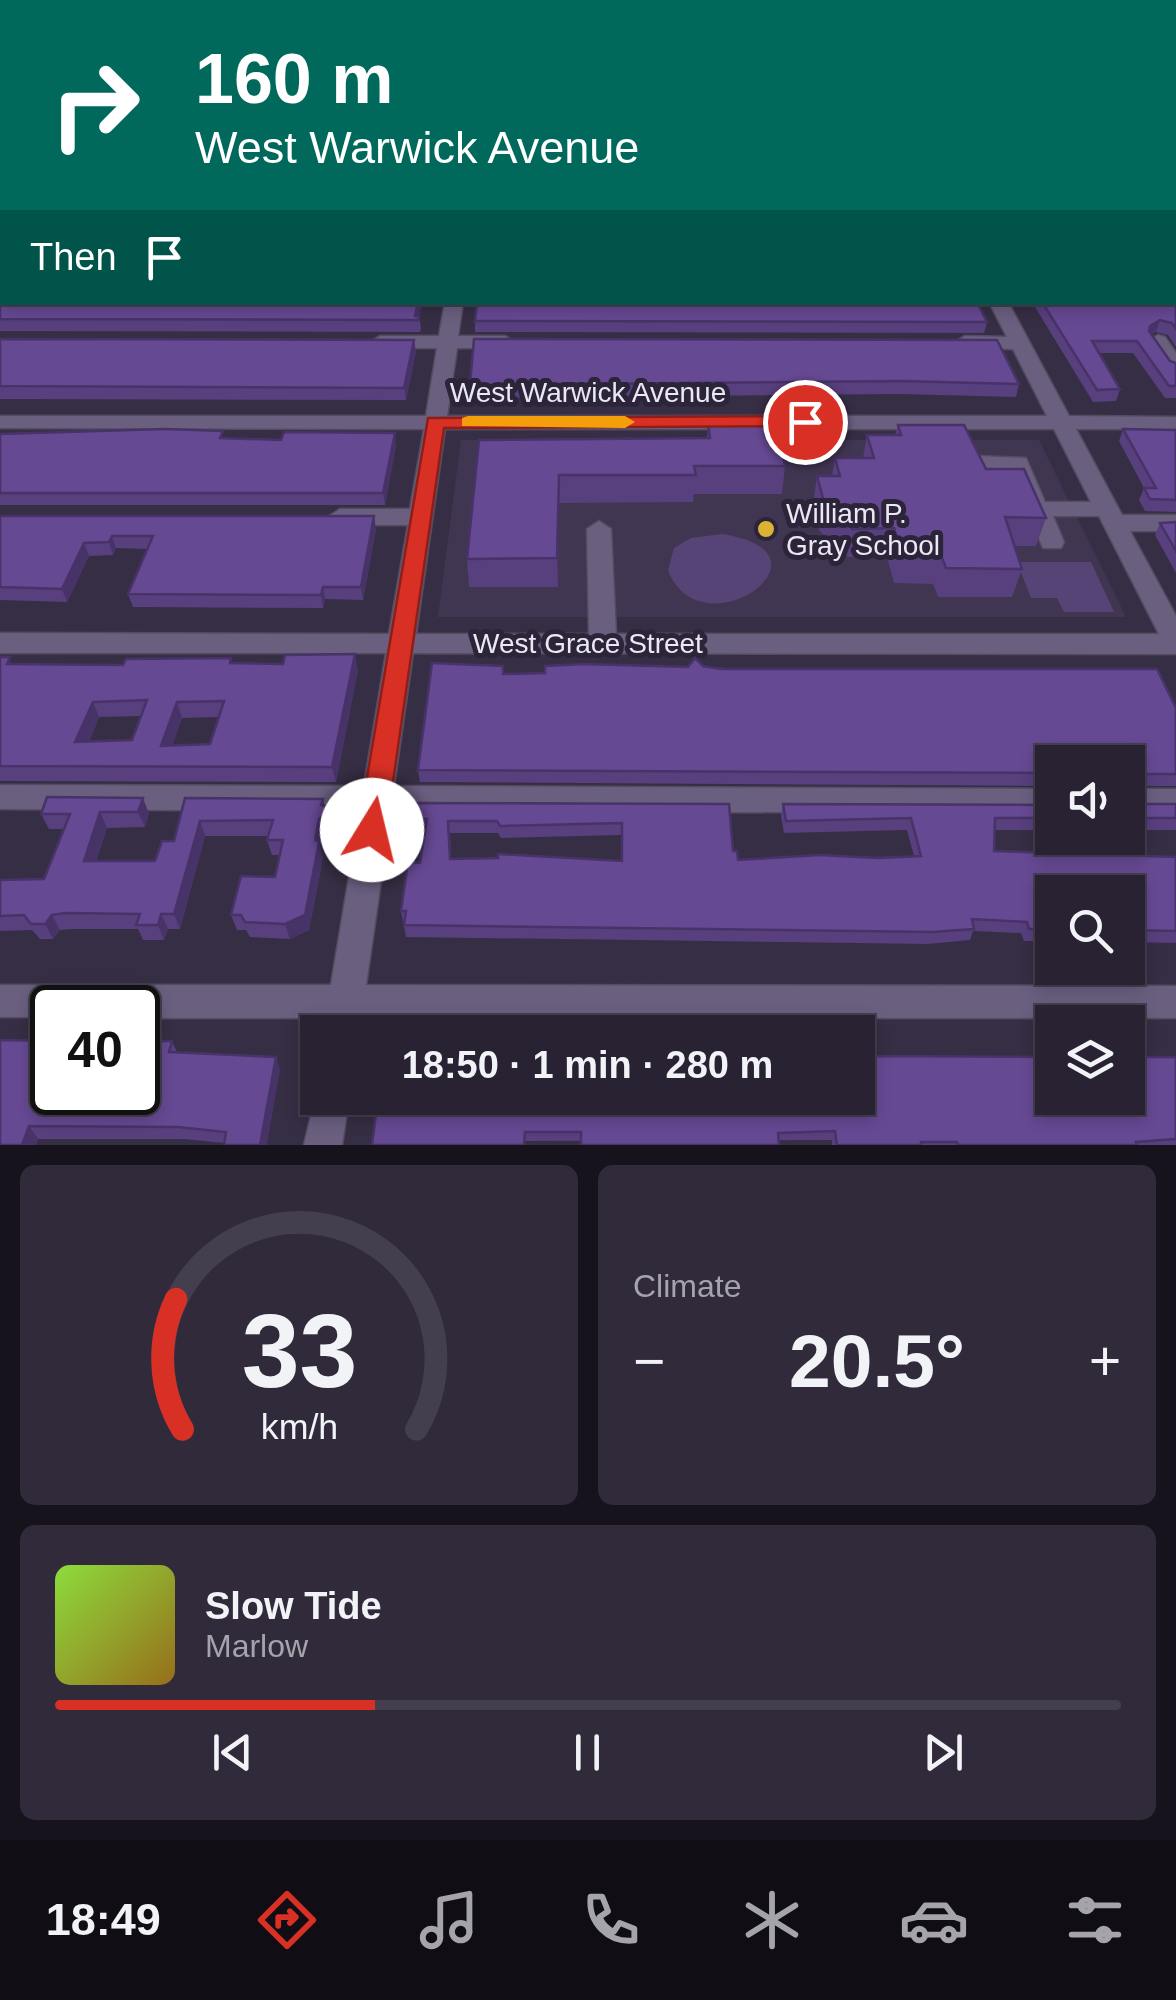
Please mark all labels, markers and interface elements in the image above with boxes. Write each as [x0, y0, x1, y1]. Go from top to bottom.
icon: right [30, 40, 160, 170]
text: 160 m [195, 40, 393, 118]
text: West Warwick Avenue [195, 122, 639, 173]
icon: arrive [137, 230, 192, 285]
text: Then [30, 236, 117, 278]
street label: West Warwick Avenue [450, 377, 726, 408]
pin [763, 380, 848, 465]
icon: arrive [778, 395, 833, 450]
place label: William P. Gray School [786, 498, 940, 561]
marker: William P. Gray School [755, 518, 777, 540]
street label: West Grace Street [473, 628, 703, 659]
map controls [1035, 745, 1145, 1115]
button: sound [1035, 745, 1145, 855]
position arrow [320, 778, 424, 882]
button: search [1035, 875, 1145, 985]
speed limit sign: 40 [30, 985, 160, 1115]
button: layers [1035, 1005, 1145, 1115]
text: 18:50 · 1 min · 280 m [402, 1044, 773, 1086]
text: Climate [633, 1268, 741, 1304]
text: 33 [241, 1293, 357, 1409]
text: 20.5° [789, 1319, 965, 1403]
text: − [633, 1330, 665, 1392]
text: + [1089, 1330, 1121, 1392]
text: km/h [260, 1407, 338, 1447]
text: Slow Tide [205, 1585, 382, 1627]
text: Marlow [205, 1628, 308, 1664]
icon: previous [205, 1725, 260, 1780]
icon: pause [560, 1725, 615, 1780]
icon: next [916, 1725, 971, 1780]
icon: directions [252, 1885, 322, 1955]
icon: music [414, 1885, 484, 1955]
icon: phone [576, 1885, 646, 1955]
icon: climate [737, 1885, 807, 1955]
icon: car [899, 1885, 969, 1955]
icon: filters [1060, 1885, 1130, 1955]
text: 18:49 [46, 1894, 161, 1945]

